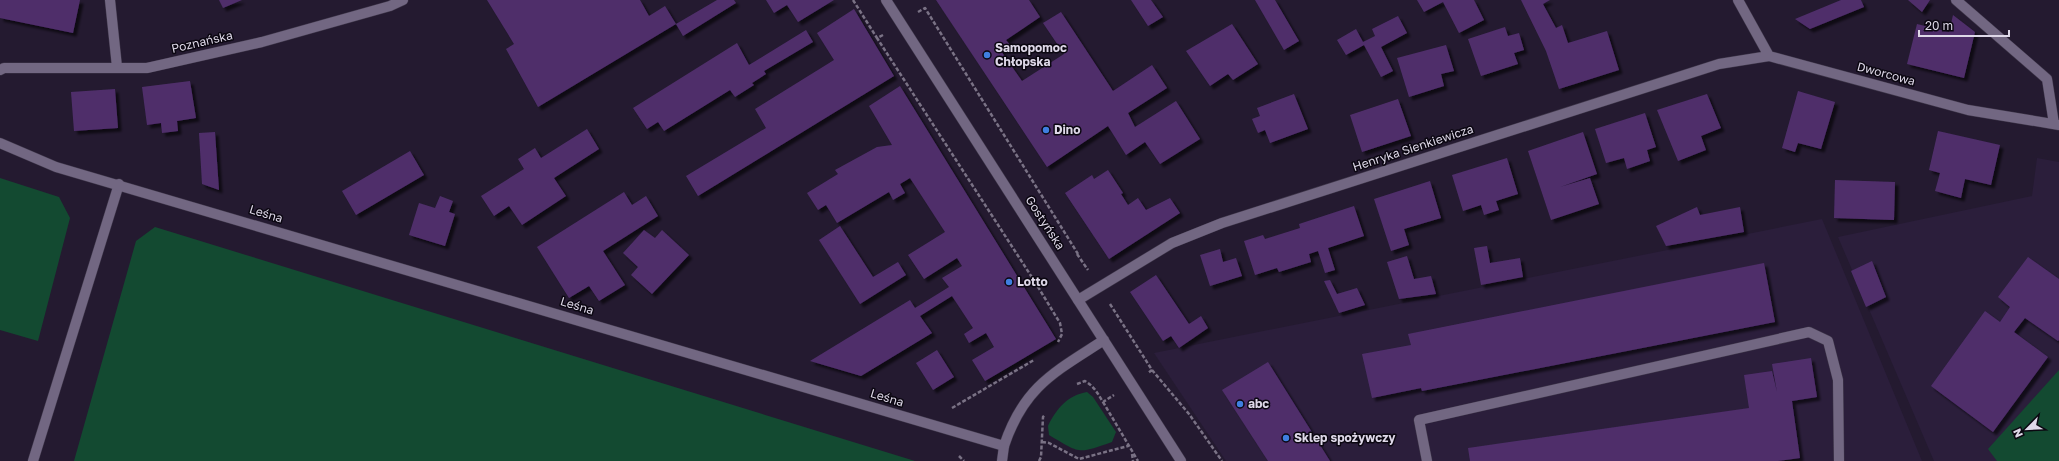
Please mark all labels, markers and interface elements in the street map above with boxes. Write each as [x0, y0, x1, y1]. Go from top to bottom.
scale bar [1919, 12, 2009, 38]
text: 20 m [1925, 18, 1953, 33]
street label: Poznańska [170, 27, 234, 56]
place label: Samopomoc Chłopska [995, 40, 1067, 69]
marker: Samopomoc Chłopska [982, 50, 992, 60]
street label: Dworcowa [1855, 59, 1917, 88]
street label: Henryka Sienkiewicza [1351, 121, 1475, 174]
place label: Dino [1054, 122, 1080, 137]
marker: Dino [1041, 125, 1051, 135]
street label: Gostyńska [1023, 193, 1068, 252]
street label: Leśna [248, 201, 285, 226]
place label: Lotto [1017, 274, 1048, 289]
marker: Lotto [1004, 277, 1014, 287]
street label: Leśna [559, 293, 596, 318]
street label: Leśna [869, 385, 906, 410]
place label: abc [1248, 396, 1269, 411]
marker: abc [1235, 399, 1245, 409]
north arrow [2007, 409, 2047, 449]
text: N [2010, 427, 2025, 440]
place label: Sklep spożywczy [1294, 430, 1396, 445]
marker: Sklep spożywczy [1281, 433, 1291, 443]

